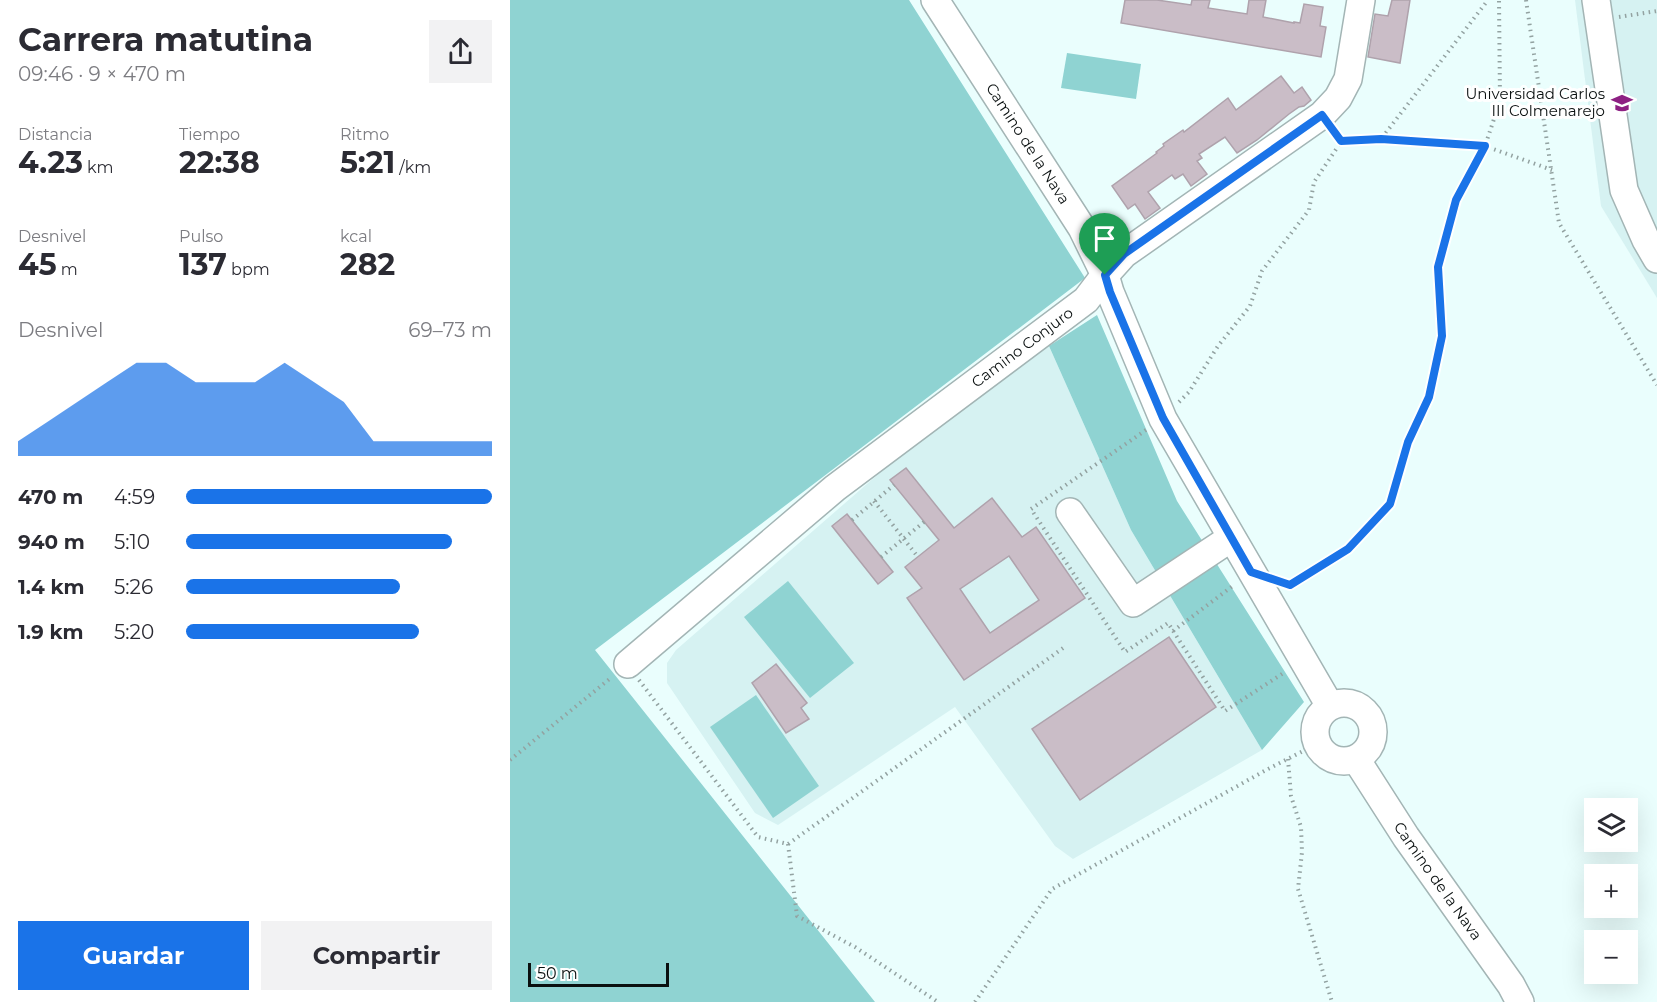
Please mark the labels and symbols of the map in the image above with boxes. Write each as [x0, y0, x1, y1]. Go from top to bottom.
street label: Camino de la Nava [982, 79, 1074, 208]
place label: Universidad Carlos III Colmenarejo [1465, 84, 1605, 120]
school or university icon: Universidad Carlos III Colmenarejo [1610, 91, 1634, 115]
pin [1079, 213, 1130, 275]
street label: Camino Conjuro [968, 303, 1077, 391]
street label: Camino de la Nava [1390, 818, 1486, 944]
scale bar [528, 960, 669, 988]

